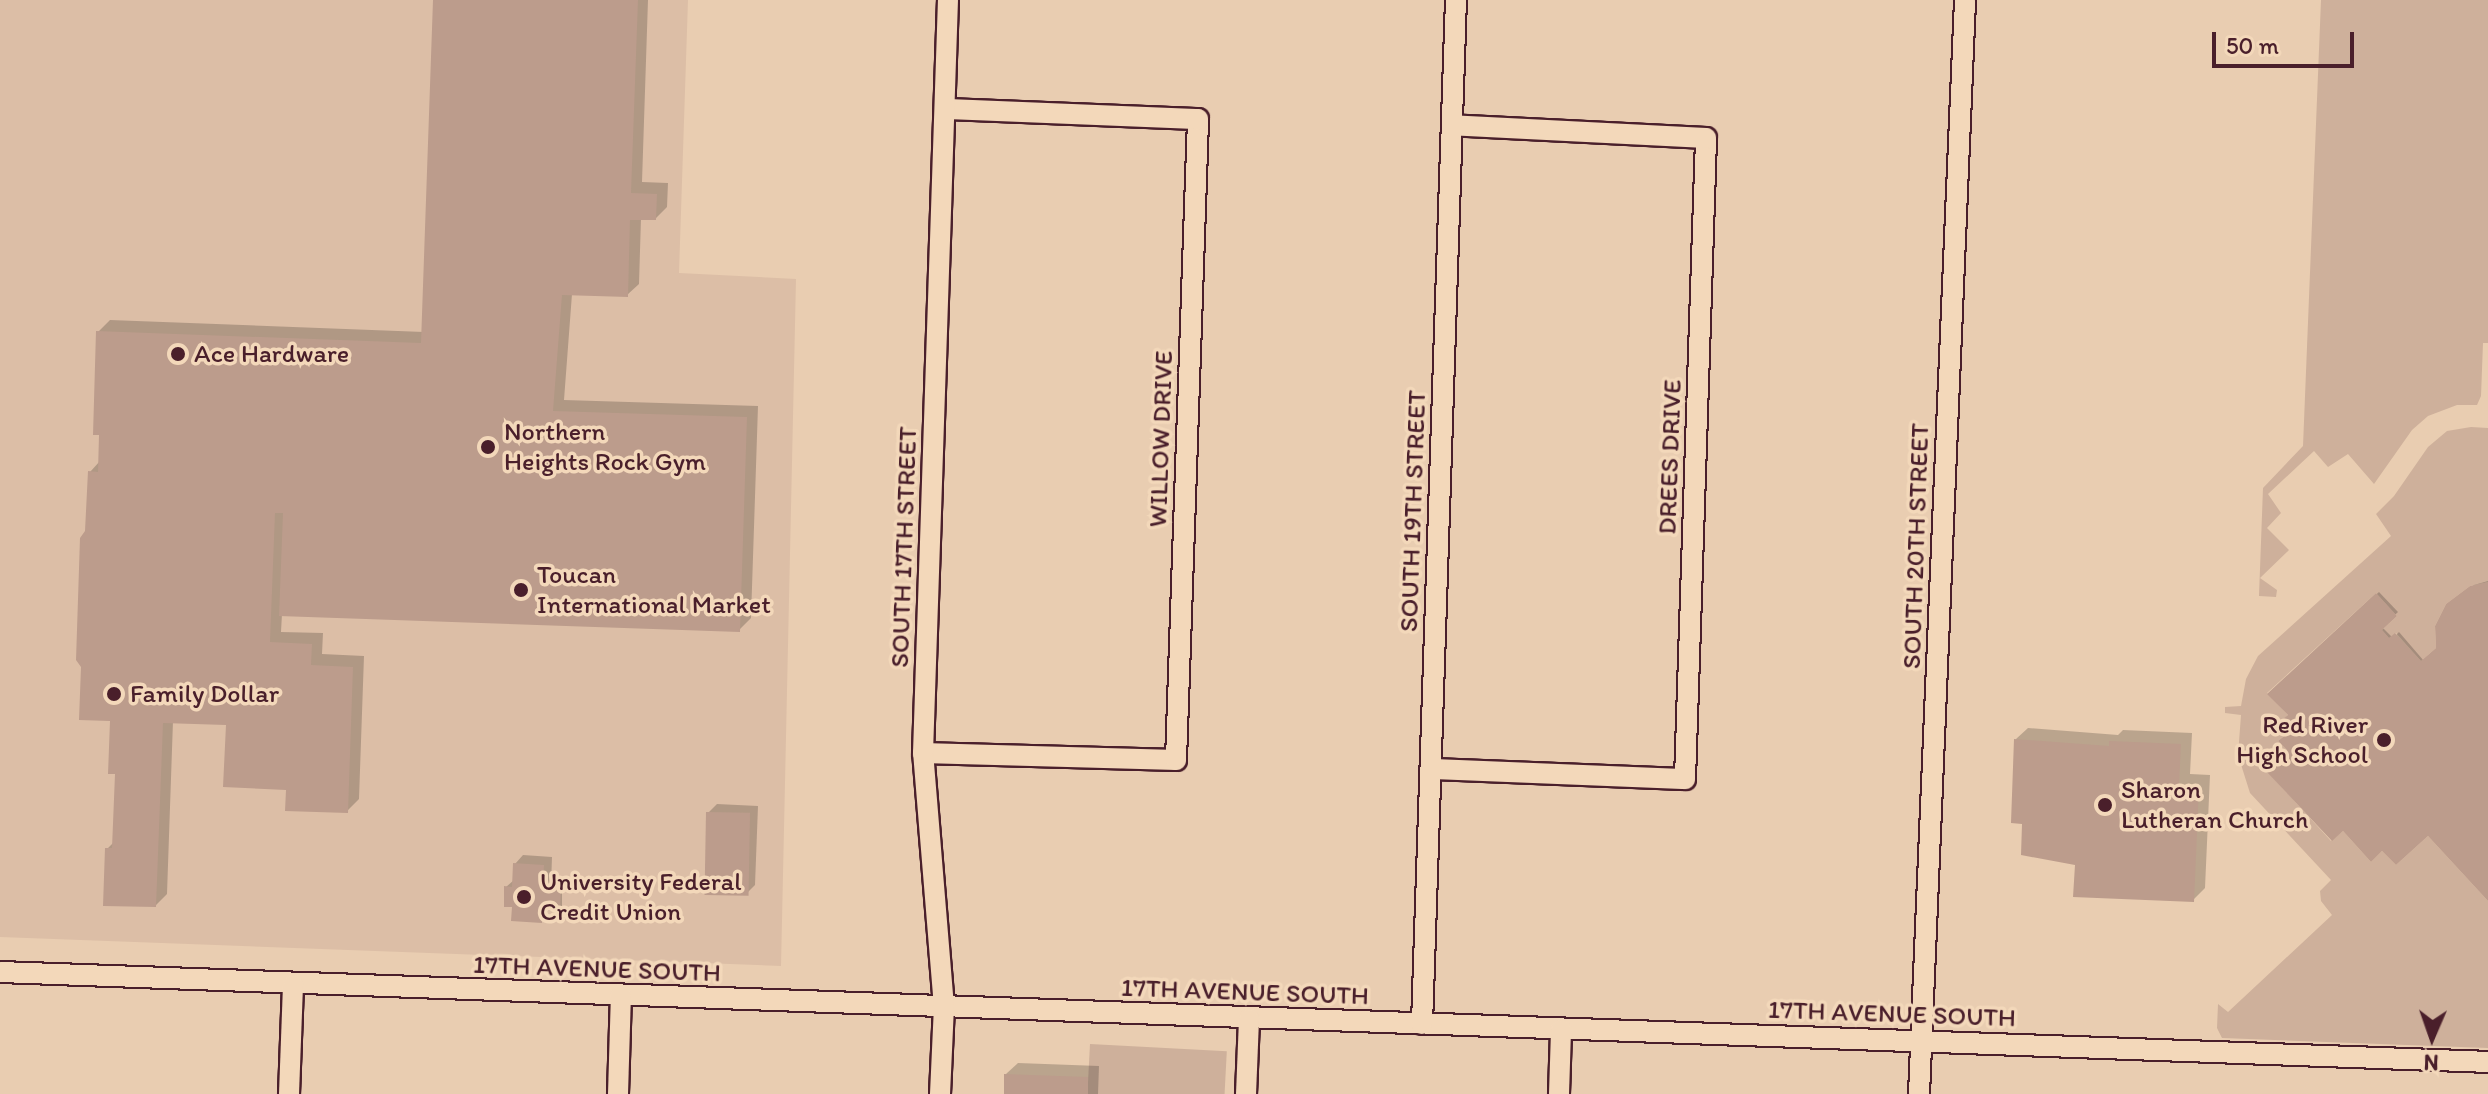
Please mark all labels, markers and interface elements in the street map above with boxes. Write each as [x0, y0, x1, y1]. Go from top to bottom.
scale bar [2216, 16, 2358, 66]
text: 50 m [2226, 31, 2279, 60]
place label: Ace Hardware [194, 338, 350, 370]
marker: Ace Hardware [169, 345, 187, 363]
street label: WILLOW DRIVE [1142, 350, 1180, 528]
street label: DREES DRIVE [1652, 379, 1688, 535]
street label: SOUTH 19TH STREET [1393, 390, 1433, 632]
place label: Northern Heights Rock Gym [504, 416, 706, 478]
street label: SOUTH 20TH STREET [1896, 423, 1936, 669]
street label: SOUTH 17TH STREET [884, 426, 924, 668]
marker: Northern Heights Rock Gym [479, 438, 497, 456]
place label: Toucan International Market [537, 559, 771, 620]
marker: Toucan International Market [512, 581, 530, 599]
place label: Family Dollar [130, 678, 278, 710]
marker: Family Dollar [105, 685, 123, 703]
place label: Red River High School [2237, 709, 2368, 770]
marker: Red River High School [2375, 731, 2393, 749]
place label: Sharon Lutheran Church [2121, 774, 2309, 836]
marker: Sharon Lutheran Church [2096, 796, 2114, 814]
place label: University Federal Credit Union [540, 866, 742, 928]
marker: University Federal Credit Union [515, 888, 533, 906]
street label: 17TH AVENUE SOUTH [473, 949, 721, 989]
street label: 17TH AVENUE SOUTH [1121, 972, 1369, 1012]
street label: 17TH AVENUE SOUTH [1768, 994, 2016, 1034]
north arrow [2392, 998, 2472, 1078]
text: N [2423, 1049, 2439, 1076]

